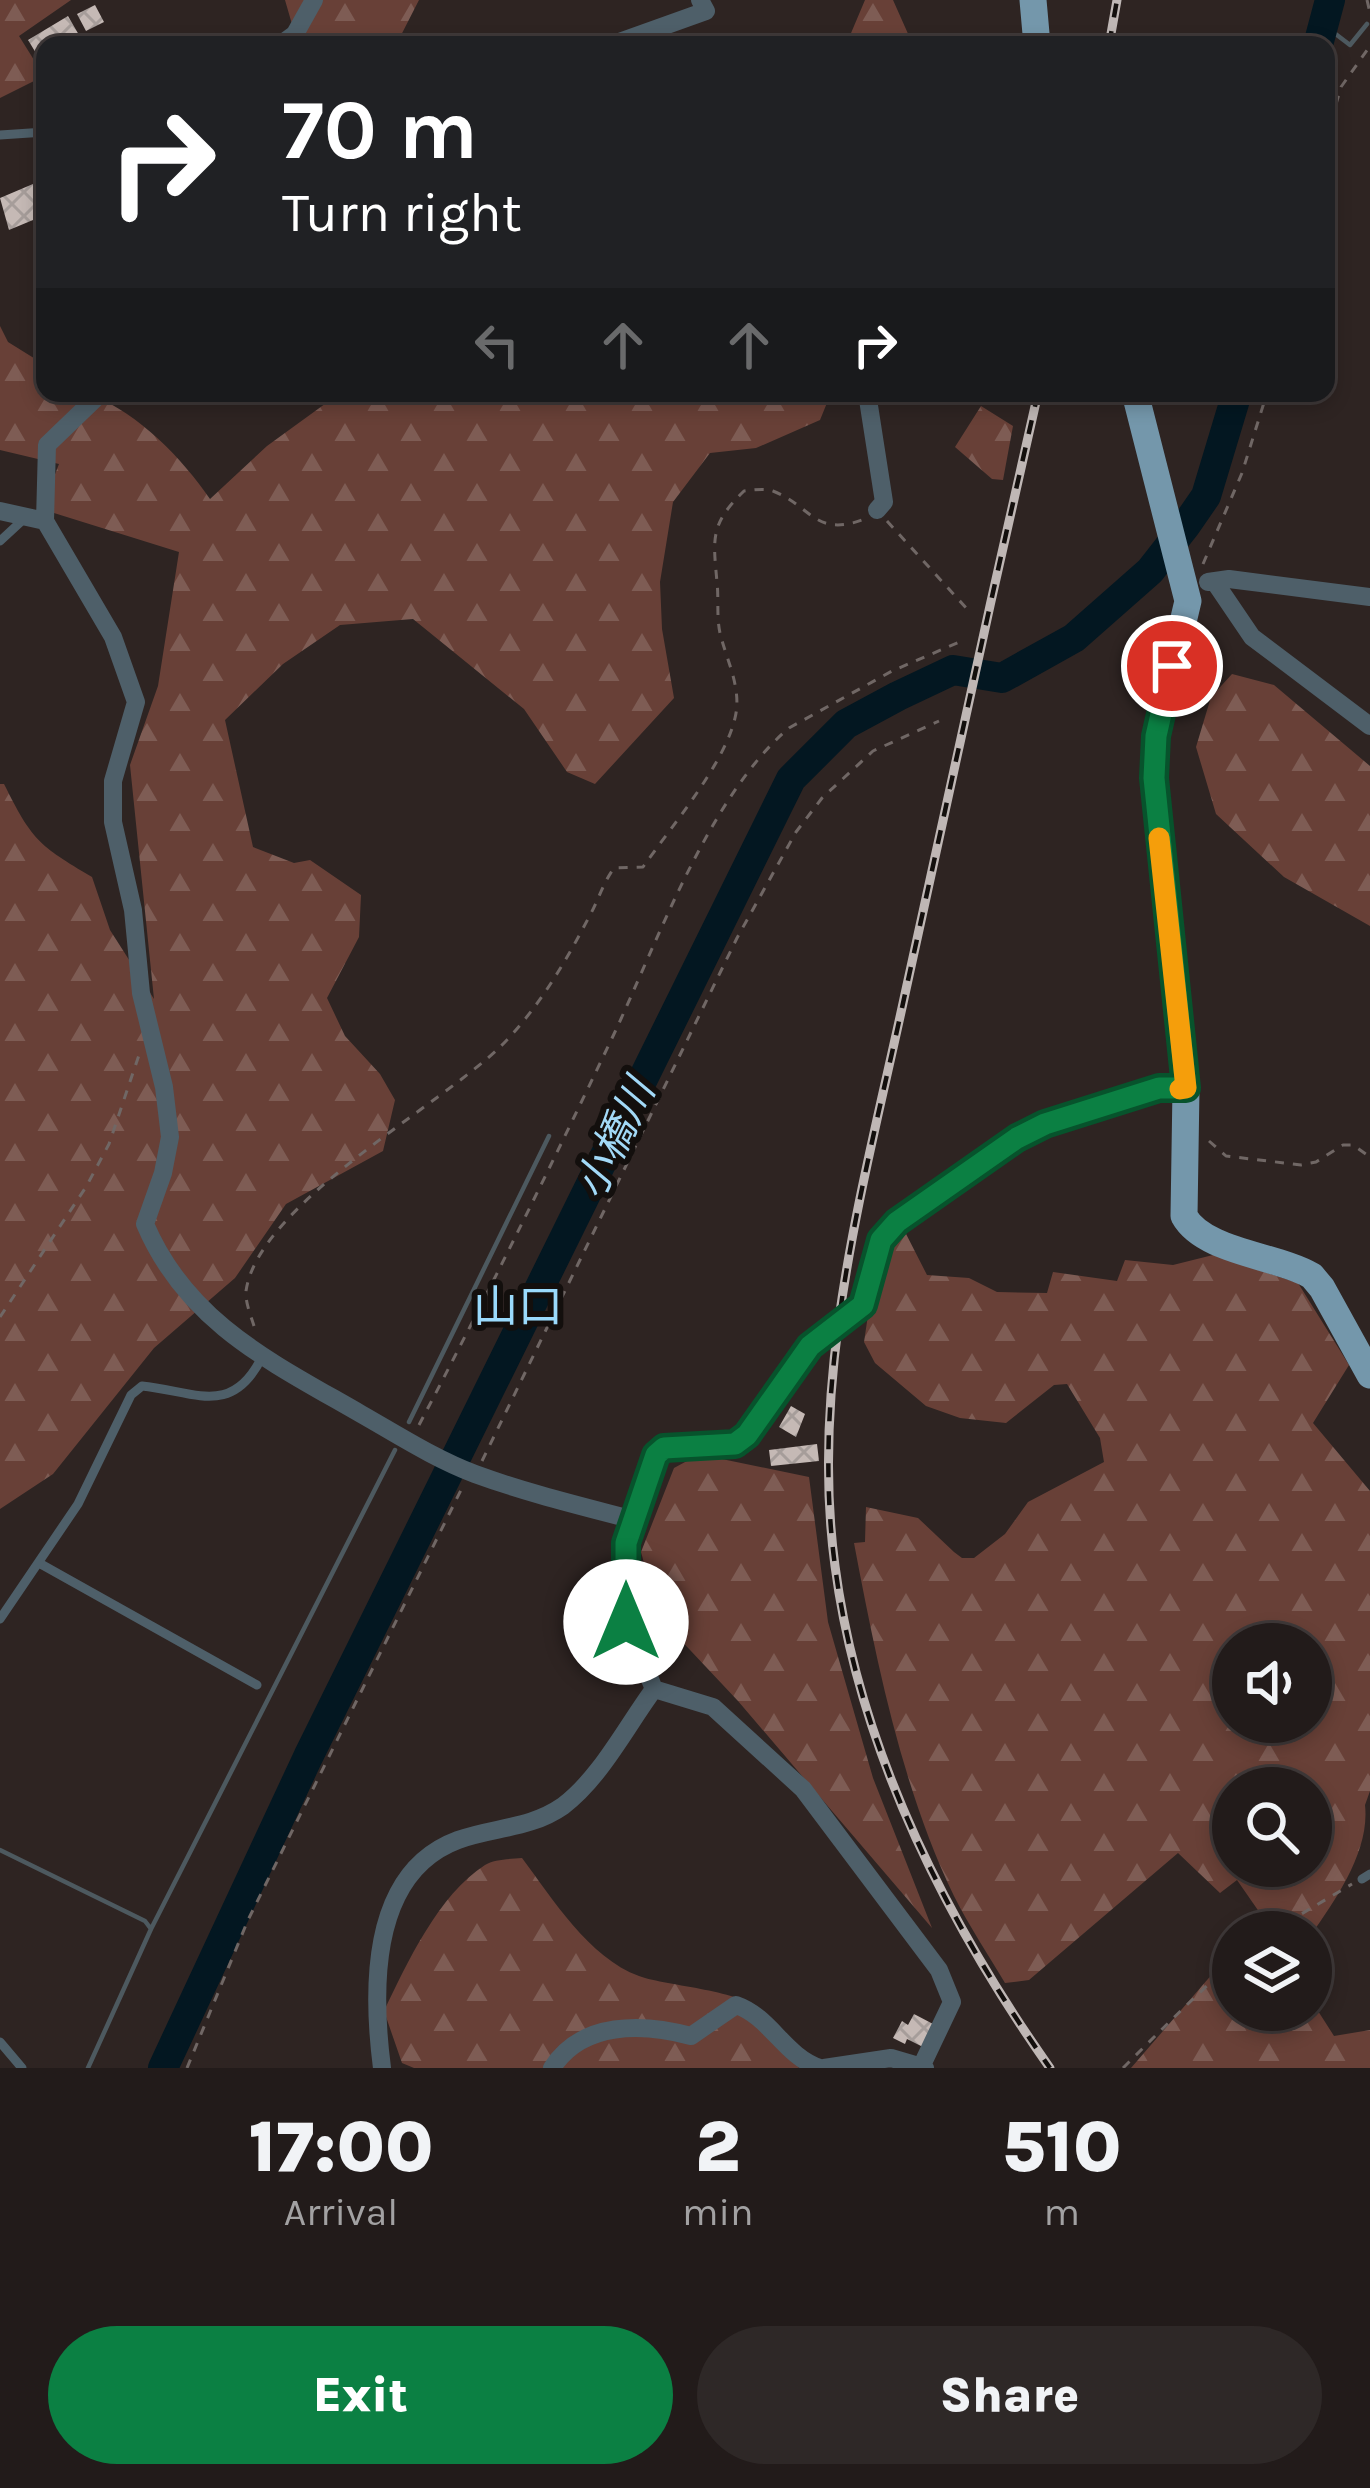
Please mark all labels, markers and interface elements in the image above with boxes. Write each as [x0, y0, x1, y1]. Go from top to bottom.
text: 70 m [282, 81, 478, 179]
icon: right [84, 84, 240, 240]
text: Turn right [282, 181, 522, 245]
icon: left [464, 312, 530, 378]
icon: ahead [590, 312, 656, 378]
icon: ahead [716, 312, 782, 378]
icon: right [842, 312, 908, 378]
pin [1121, 615, 1223, 717]
icon: arrive [1139, 633, 1205, 699]
water label: 小橋川 [565, 1068, 667, 1207]
district label: 山口 [473, 1281, 563, 1333]
position arrow [563, 1559, 689, 1685]
map controls [1212, 1623, 1332, 2031]
button: sound [1212, 1623, 1332, 1743]
button: search [1212, 1767, 1332, 1887]
button: layers [1212, 1911, 1332, 2031]
text: 17:00 [249, 2105, 433, 2189]
text: 2 [695, 2105, 741, 2189]
text: 510 [1002, 2105, 1121, 2189]
text: Arrival [284, 2189, 398, 2235]
text: min [682, 2189, 754, 2235]
text: m [1044, 2189, 1080, 2235]
button: Exit [48, 2326, 673, 2464]
button: Share [697, 2326, 1322, 2464]

